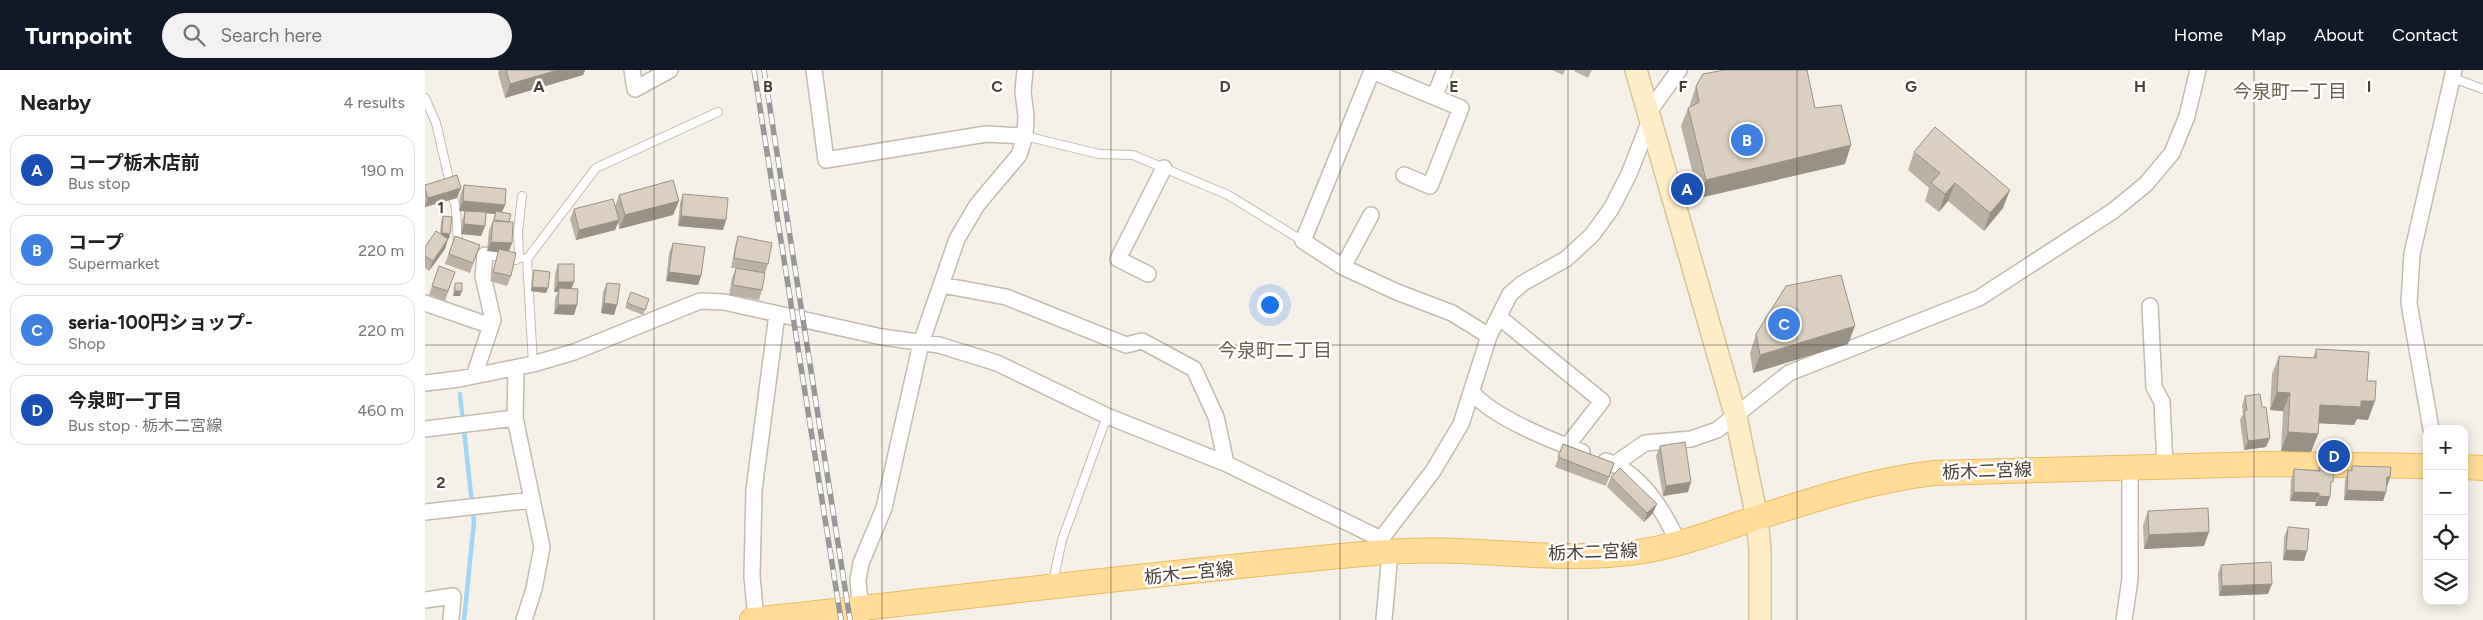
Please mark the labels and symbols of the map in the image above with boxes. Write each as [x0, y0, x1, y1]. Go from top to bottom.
text: A [533, 77, 545, 96]
text: B [763, 77, 773, 96]
text: C [991, 77, 1003, 96]
text: D [1219, 77, 1231, 96]
text: E [1449, 77, 1459, 96]
text: F [1679, 77, 1688, 96]
text: G [1905, 77, 1917, 96]
text: H [2134, 77, 2146, 96]
text: I [2367, 77, 2371, 96]
district label: 今泉町一丁目 [2233, 80, 2347, 103]
pin: B [1731, 121, 1763, 159]
pin: A [1671, 170, 1703, 208]
text: 1 [438, 198, 444, 217]
your location [1257, 292, 1283, 318]
pin: C [1768, 305, 1800, 343]
district label: 今泉町二丁目 [1218, 339, 1332, 362]
pin: D [2318, 437, 2350, 475]
street label: 栃木二宮線 [1942, 458, 2032, 484]
text: 2 [436, 473, 446, 492]
street label: 栃木二宮線 [1548, 539, 1638, 565]
street label: 栃木二宮線 [1143, 557, 1235, 589]

